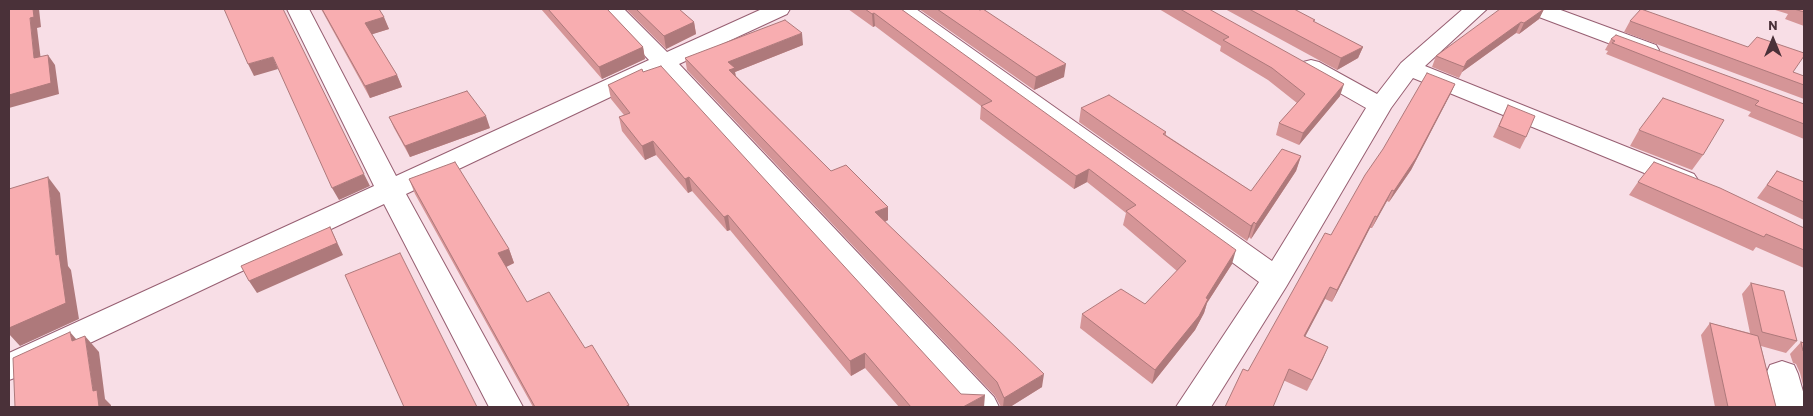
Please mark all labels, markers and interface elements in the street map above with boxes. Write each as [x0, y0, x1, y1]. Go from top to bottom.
north arrow [1748, 15, 1798, 65]
text: N [1768, 16, 1778, 33]

